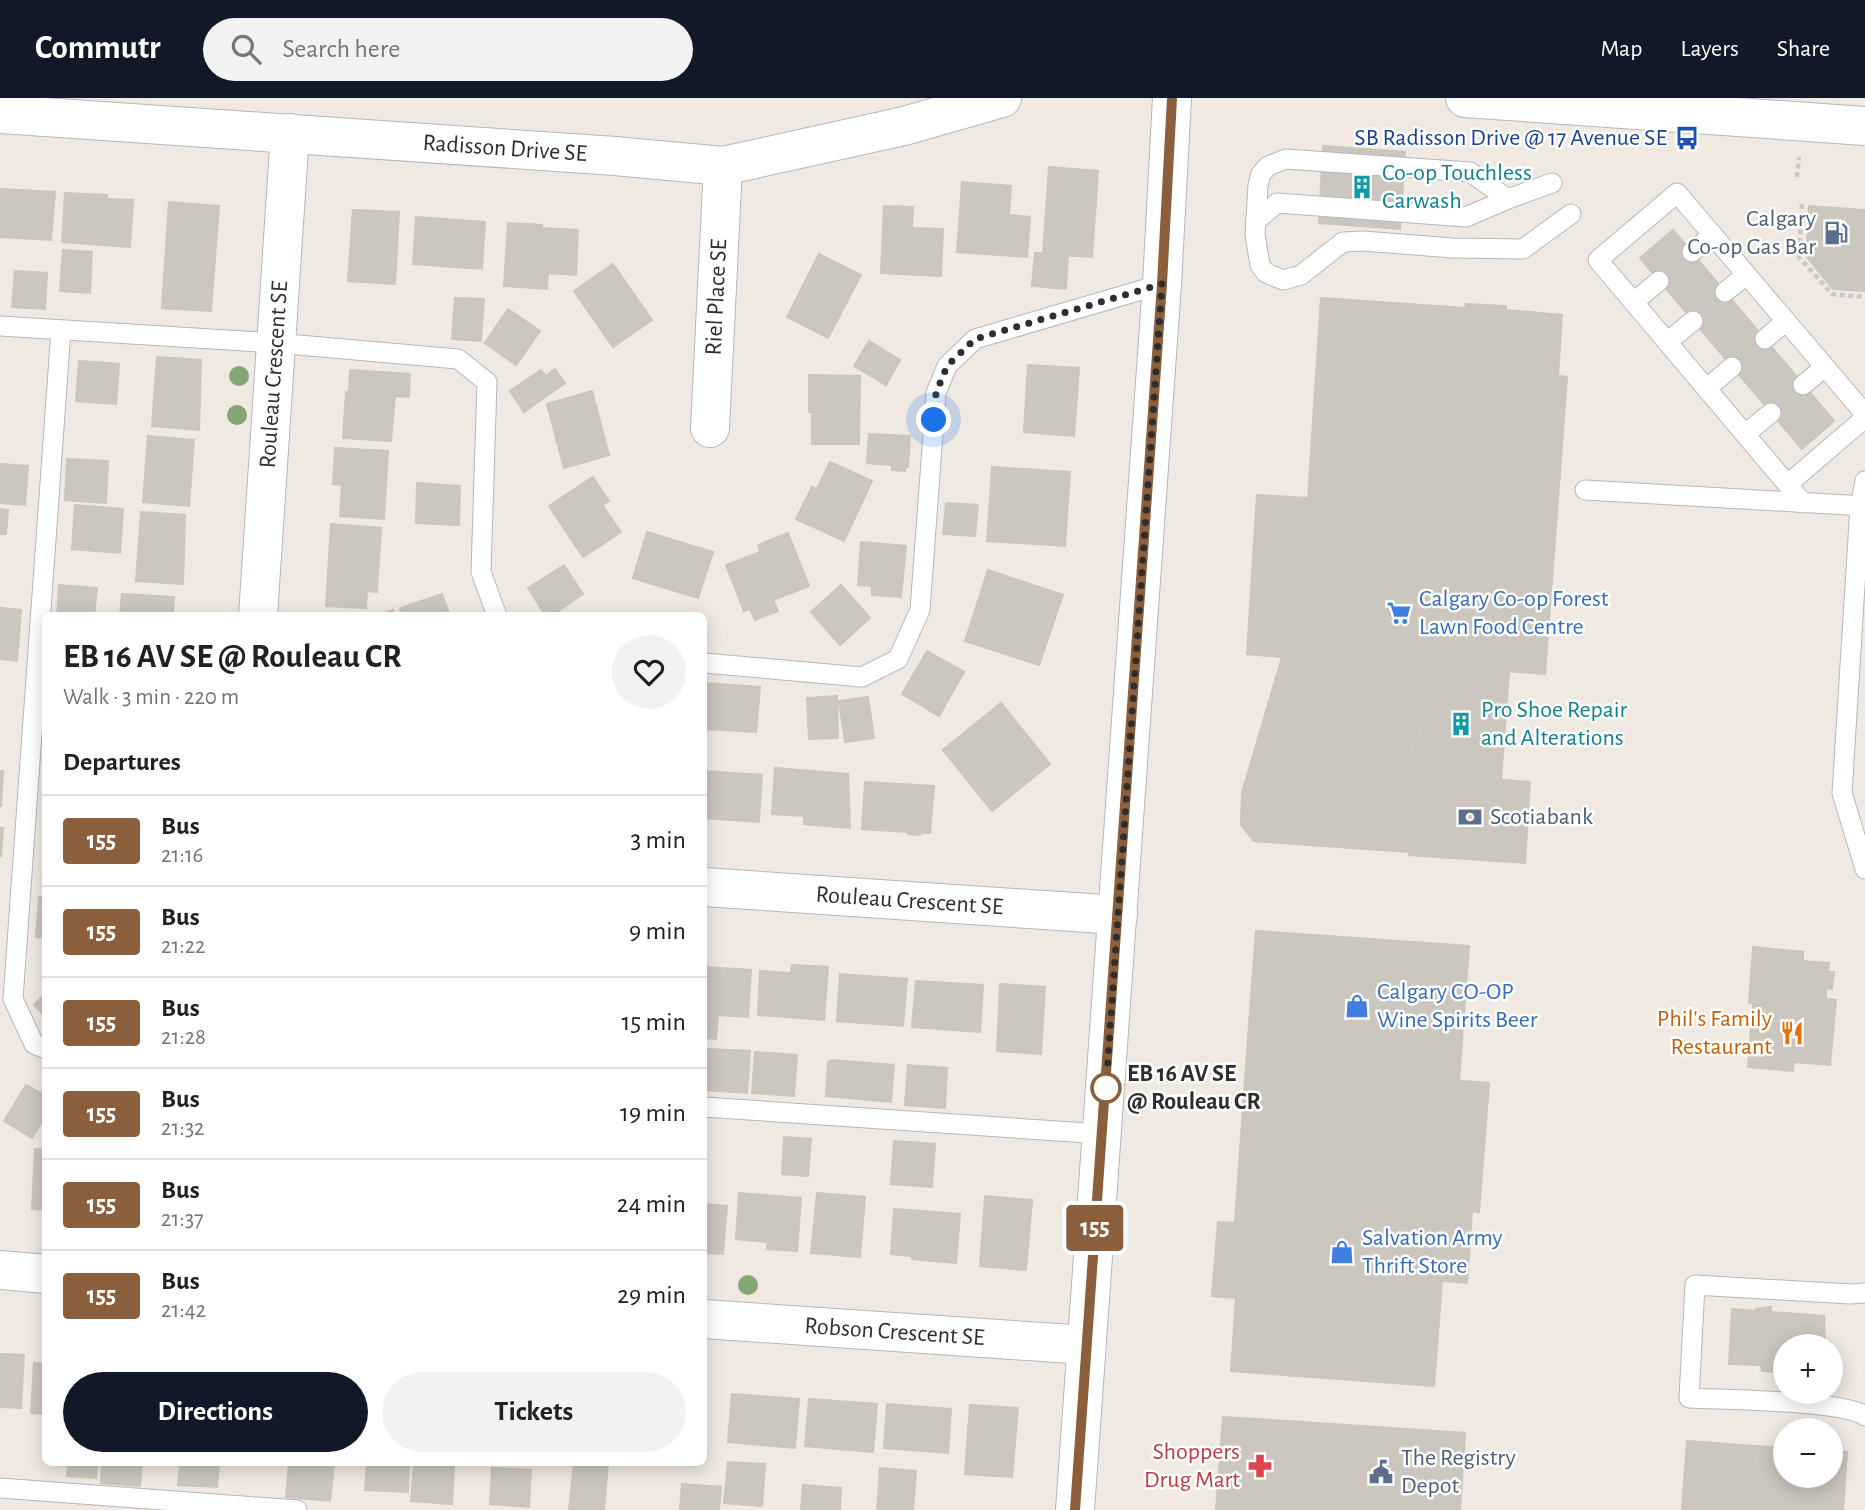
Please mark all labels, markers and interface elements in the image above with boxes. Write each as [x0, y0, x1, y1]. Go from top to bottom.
search box [203, 18, 693, 81]
icon: search [227, 30, 265, 68]
text: Commutr [35, 32, 161, 65]
text: Search here [283, 36, 400, 62]
text: Map [1600, 37, 1642, 61]
text: Layers [1680, 37, 1739, 61]
text: Share [1777, 37, 1830, 61]
bus stop icon: SB Radisson Drive @ 17 Avenue SE [1673, 124, 1701, 152]
place label: SB Radisson Drive @ 17 Avenue SE [1354, 126, 1667, 150]
street label: Radisson Drive SE [422, 131, 588, 166]
place label: Co-op Touchless Carwash [1382, 161, 1532, 213]
building icon: Co-op Touchless Carwash [1348, 173, 1376, 201]
place label: Calgary Co-op Gas Bar [1687, 207, 1816, 259]
fuel station icon: Calgary Co-op Gas Bar [1822, 219, 1850, 247]
street label: Riel Place SE [702, 238, 731, 356]
street label: Rouleau Crescent SE [256, 280, 292, 469]
your location [916, 402, 951, 437]
place label: Calgary Co-op Forest Lawn Food Centre [1419, 587, 1609, 639]
supermarket icon: Calgary Co-op Forest Lawn Food Centre [1385, 599, 1413, 627]
button: heart [612, 635, 686, 709]
text: EB 16 AV SE @ Rouleau CR [63, 641, 402, 674]
text: Walk · 3 min · 220 m [63, 686, 239, 709]
place label: Pro Shoe Repair and Alterations [1481, 698, 1628, 750]
building icon: Pro Shoe Repair and Alterations [1447, 710, 1475, 738]
text: Departures [63, 749, 181, 775]
bank icon: Scotiabank [1456, 803, 1484, 831]
place label: Scotiabank [1490, 805, 1593, 829]
text: Bus [161, 813, 200, 839]
text: 3 min [630, 827, 686, 853]
text: 155 [87, 829, 116, 853]
text: 21:16 [161, 844, 203, 867]
street label: Rouleau Crescent SE [815, 883, 1004, 919]
text: Bus [161, 904, 200, 930]
text: 9 min [629, 918, 686, 944]
text: 155 [87, 920, 116, 944]
text: 21:22 [161, 935, 206, 958]
place label: Calgary CO-OP Wine Spirits Beer [1377, 980, 1538, 1032]
shop icon: Calgary CO-OP Wine Spirits Beer [1343, 992, 1371, 1020]
text: Bus [161, 995, 200, 1021]
place label: Phil's Family Restaurant [1657, 1007, 1772, 1059]
text: 15 min [621, 1009, 686, 1035]
text: 155 [87, 1011, 116, 1035]
restaurant icon: Phil's Family Restaurant [1778, 1019, 1806, 1047]
text: 21:28 [161, 1026, 206, 1049]
place label: EB 16 AV SE @ Rouleau CR [1127, 1062, 1261, 1114]
marker: EB 16 AV SE @ Rouleau CR [1091, 1073, 1121, 1103]
text: Bus [161, 1086, 200, 1112]
text: 19 min [620, 1100, 686, 1126]
text: 155 [87, 1102, 116, 1126]
text: 21:32 [161, 1117, 205, 1140]
text: Bus [161, 1177, 200, 1203]
text: 24 min [617, 1191, 686, 1217]
text: 155 [87, 1193, 116, 1217]
line badge: 155 [1055, 1205, 1135, 1251]
text: 21:37 [161, 1208, 204, 1231]
text: 155 [1080, 1216, 1110, 1240]
place label: Salvation Army Thrift Store [1362, 1226, 1502, 1278]
shop icon: Salvation Army Thrift Store [1328, 1238, 1356, 1266]
text: Bus [161, 1268, 200, 1294]
text: 29 min [617, 1282, 686, 1308]
text: 155 [87, 1284, 116, 1308]
text: 21:42 [161, 1299, 206, 1322]
street label: Robson Crescent SE [804, 1314, 986, 1350]
map controls [1773, 1334, 1843, 1488]
button: + [1773, 1334, 1843, 1404]
button: Directions [63, 1372, 368, 1452]
button: Tickets [382, 1372, 686, 1452]
button: − [1773, 1418, 1843, 1488]
place label: Shoppers Drug Mart [1144, 1440, 1240, 1492]
place label: The Registry Depot [1401, 1446, 1516, 1498]
pharmacy icon: Shoppers Drug Mart [1246, 1452, 1274, 1480]
public building icon: The Registry Depot [1367, 1458, 1395, 1486]

